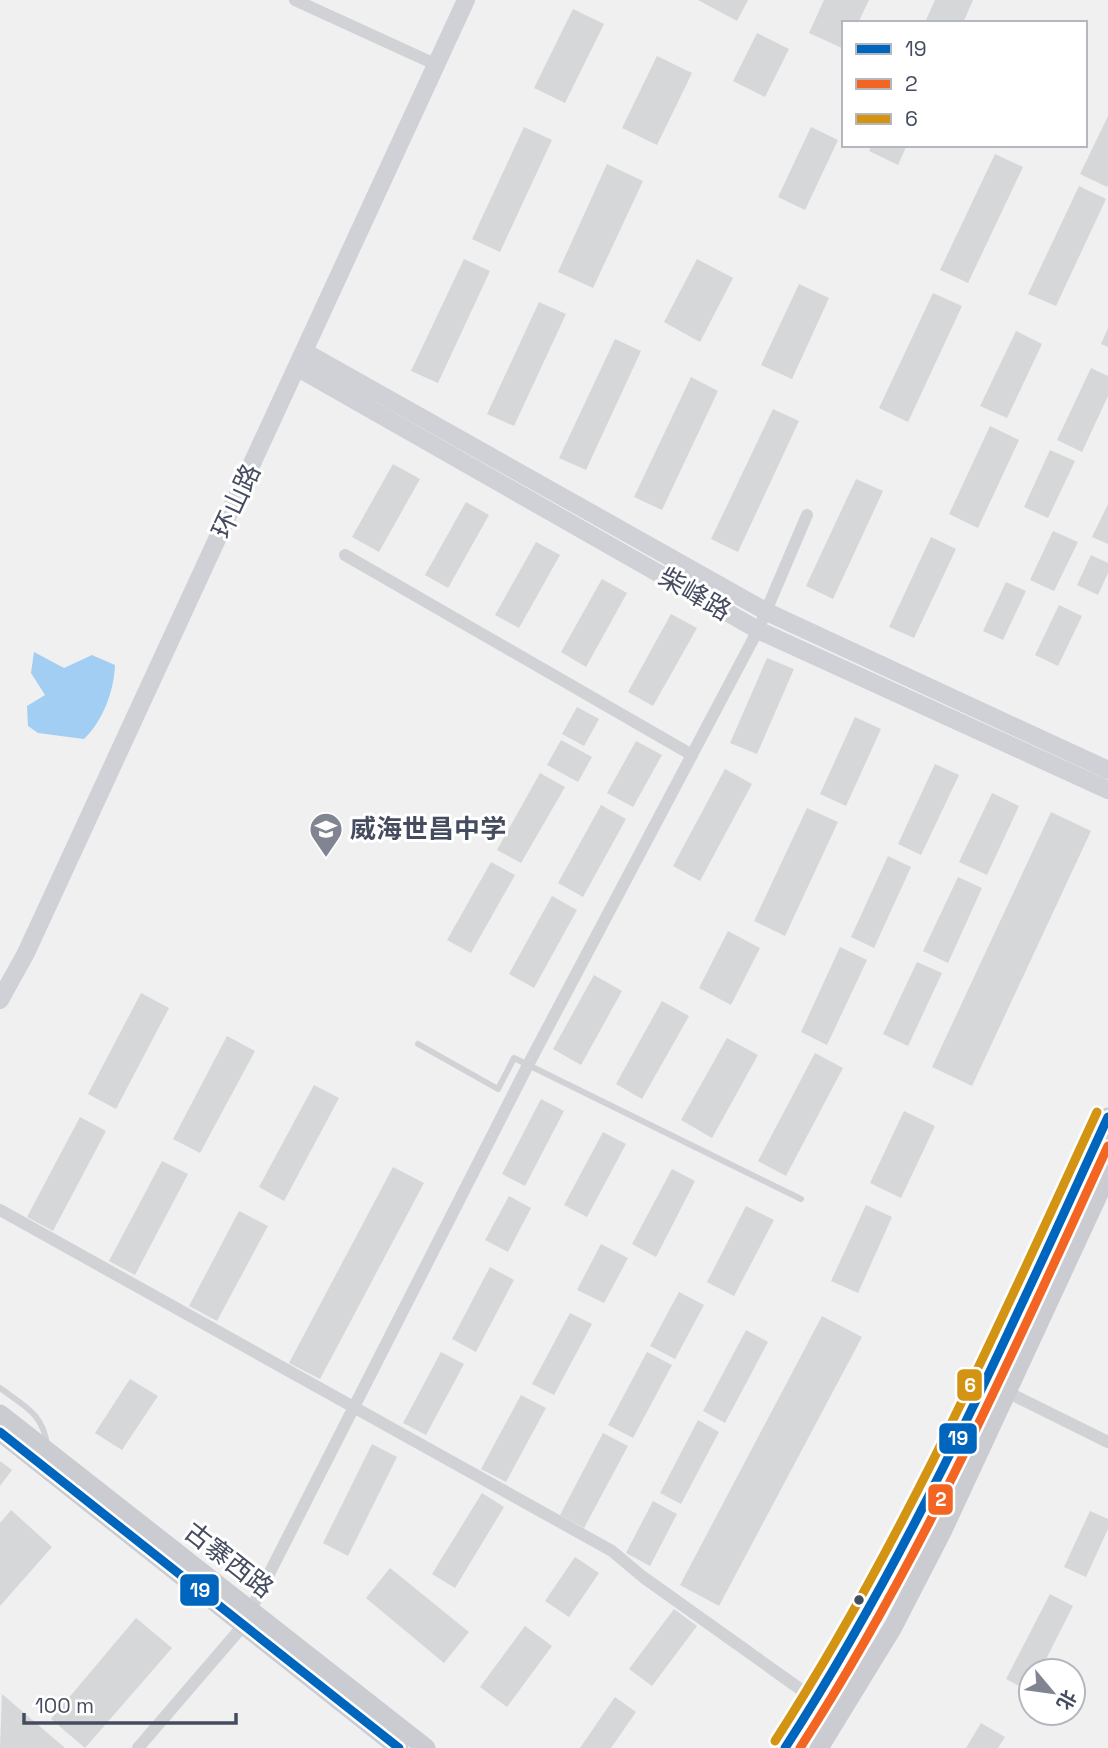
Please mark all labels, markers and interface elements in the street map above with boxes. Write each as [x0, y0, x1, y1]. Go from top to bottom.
legend [842, 21, 1087, 147]
text: 19 [905, 35, 927, 62]
text: 2 [905, 70, 918, 97]
text: 6 [905, 105, 918, 132]
street label: 环山路 [204, 458, 268, 544]
street label: 柴峰路 [653, 560, 737, 628]
school or university icon: 威海世昌中学 [307, 810, 345, 859]
place label: 威海世昌中学 [350, 812, 506, 846]
line badge: 6 [956, 1368, 983, 1402]
text: 6 [964, 1373, 976, 1398]
line badge: 19 [938, 1422, 978, 1455]
text: 19 [948, 1426, 968, 1451]
line badge: 2 [927, 1483, 954, 1516]
text: 2 [935, 1487, 947, 1512]
street label: 古寨西路 [178, 1515, 280, 1605]
line badge: 19 [179, 1573, 220, 1607]
text: 19 [190, 1578, 210, 1603]
unlabelled marker [852, 1593, 866, 1607]
north arrow [1017, 1657, 1087, 1727]
scale bar [24, 1682, 236, 1726]
text: 北 [1051, 1686, 1082, 1714]
text: 100 m [35, 1692, 94, 1719]

